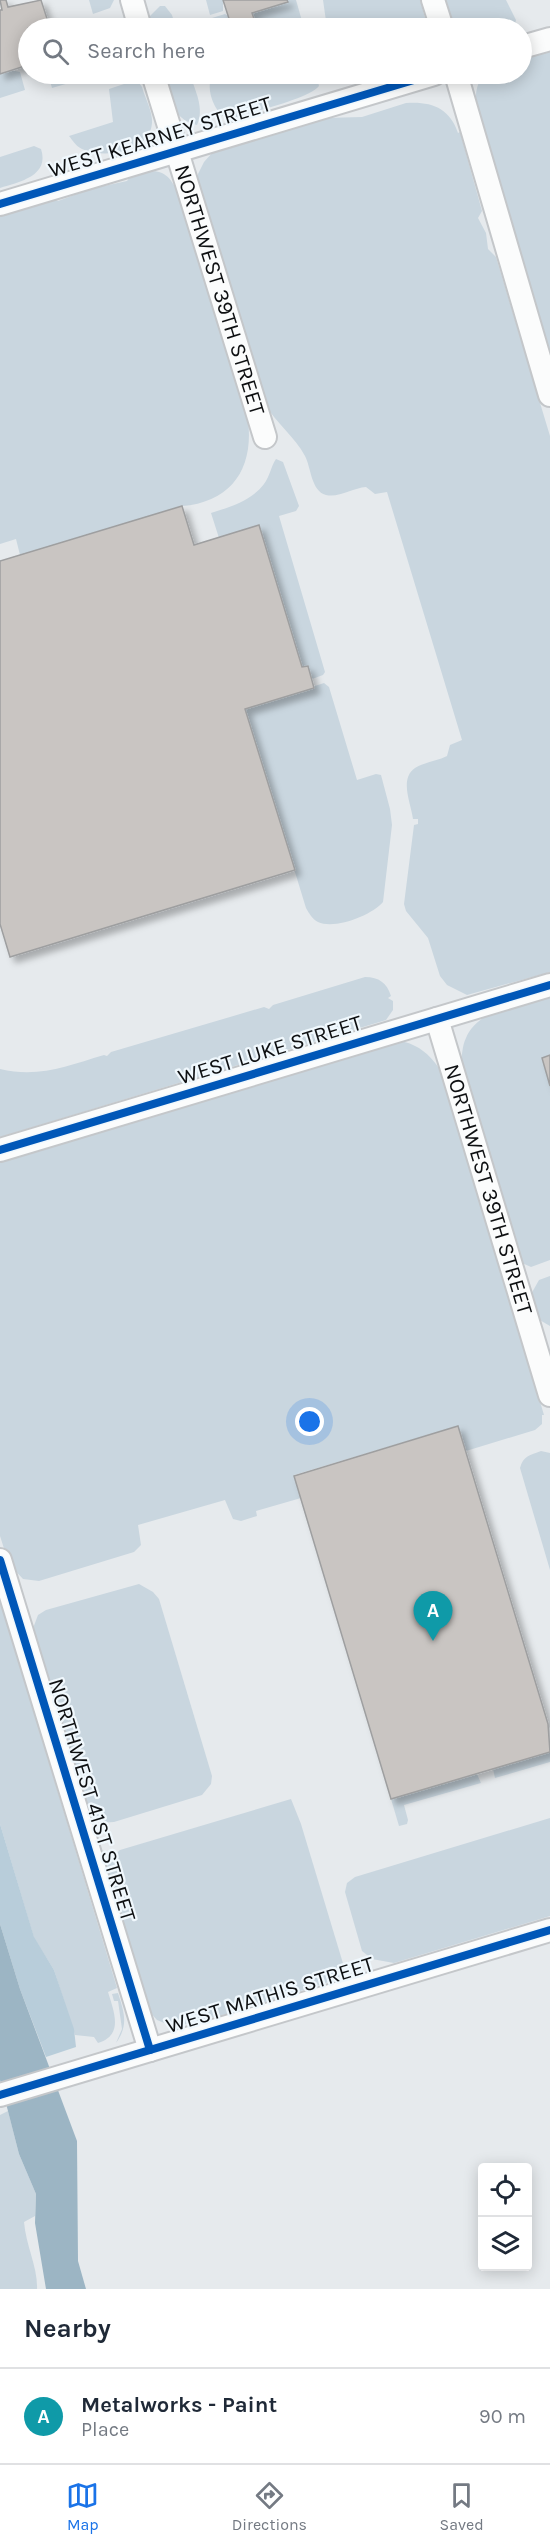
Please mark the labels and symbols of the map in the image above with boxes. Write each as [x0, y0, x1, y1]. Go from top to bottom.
street label: WEST KEARNEY STREET [45, 91, 275, 183]
street label: NORTHWEST 39TH STREET [169, 162, 270, 418]
street label: WEST LUKE STREET [175, 1010, 365, 1090]
street label: NORTHWEST 39TH STREET [438, 1061, 538, 1318]
your location [295, 1407, 324, 1436]
pin: A [414, 1592, 452, 1641]
street label: NORTHWEST 41ST STREET [43, 1675, 141, 1925]
street label: WEST MATHIS STREET [163, 1951, 377, 2039]

